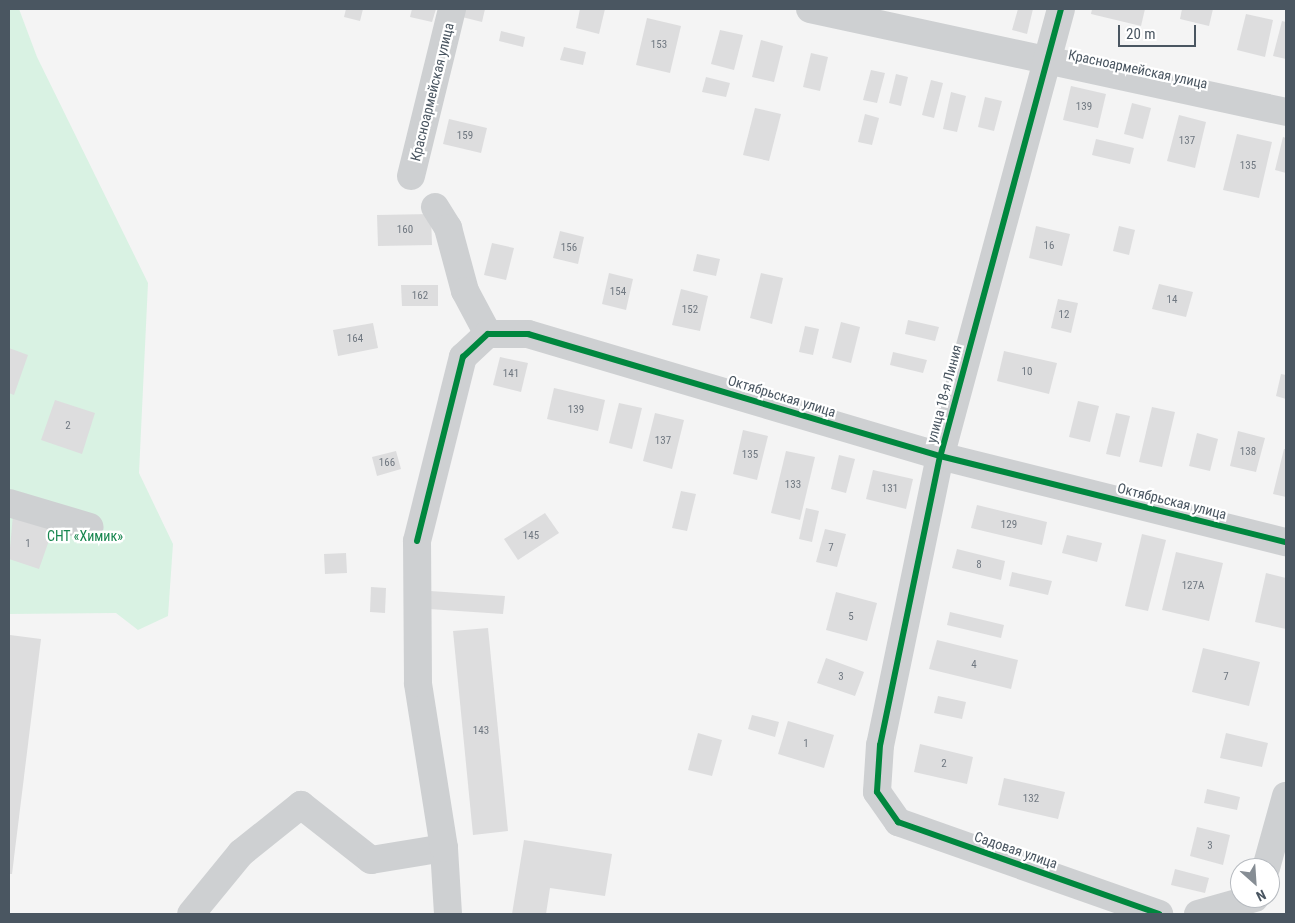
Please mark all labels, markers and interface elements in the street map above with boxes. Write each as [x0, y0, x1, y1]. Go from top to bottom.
scale bar [1120, 15, 1198, 47]
street label: Красноармейская улица [407, 21, 457, 163]
text: 20 m [1126, 25, 1156, 43]
house number: 153 [651, 38, 667, 52]
street label: Красноармейская улица [1067, 46, 1209, 92]
house number: 139 [1076, 100, 1092, 114]
house number: 159 [457, 129, 473, 143]
house number: 137 [1179, 134, 1195, 148]
house number: 135 [1240, 159, 1256, 173]
house number: 160 [397, 223, 413, 237]
house number: 16 [1044, 239, 1054, 253]
house number: 156 [561, 241, 577, 255]
house number: 154 [610, 285, 626, 299]
house number: 162 [412, 289, 428, 303]
house number: 14 [1167, 293, 1177, 307]
house number: 152 [682, 303, 698, 317]
house number: 12 [1059, 308, 1069, 322]
house number: 164 [347, 332, 363, 346]
street label: улица 18-я Линия [923, 343, 965, 445]
house number: 10 [1022, 365, 1032, 379]
house number: 141 [503, 367, 519, 381]
street label: Октябрьская улица [726, 372, 838, 420]
house number: 139 [568, 403, 584, 417]
house number: 2 [65, 419, 71, 433]
house number: 137 [655, 434, 671, 448]
house number: 138 [1240, 445, 1256, 459]
house number: 135 [742, 448, 758, 462]
house number: 166 [379, 456, 395, 470]
house number: 133 [785, 478, 801, 492]
street label: Октябрьская улица [1116, 479, 1228, 523]
house number: 131 [882, 482, 898, 496]
house number: 129 [1001, 518, 1017, 532]
park label: СНТ «Химик» [47, 528, 123, 544]
house number: 145 [523, 529, 539, 543]
house number: 1 [25, 537, 31, 551]
house number: 7 [828, 541, 834, 555]
house number: 8 [976, 558, 982, 572]
house number: 127А [1182, 579, 1204, 593]
house number: 5 [848, 610, 854, 624]
house number: 4 [971, 658, 977, 672]
house number: 3 [838, 670, 844, 684]
house number: 7 [1223, 670, 1229, 684]
house number: 143 [473, 724, 489, 738]
house number: 1 [803, 737, 809, 751]
house number: 2 [941, 757, 947, 771]
house number: 132 [1023, 792, 1039, 806]
street label: Садовая улица [972, 828, 1060, 872]
house number: 3 [1207, 839, 1213, 853]
north arrow [1230, 858, 1280, 908]
text: N [1254, 887, 1269, 905]

